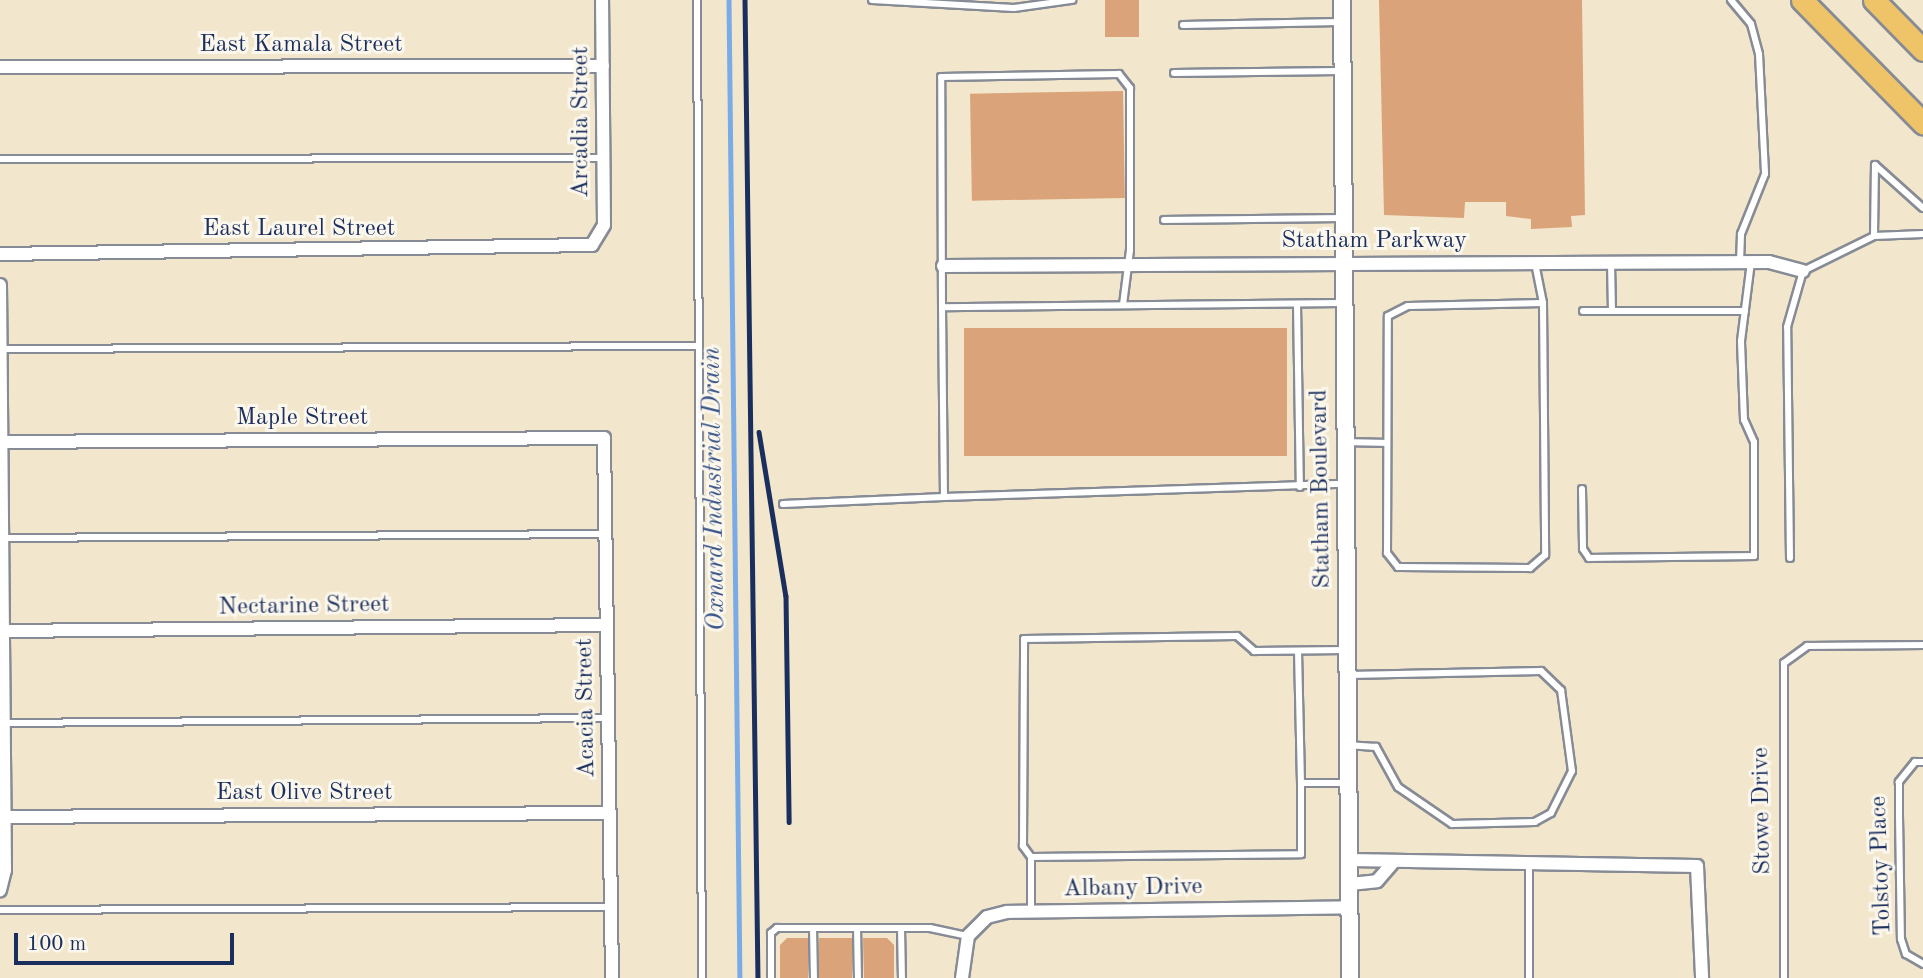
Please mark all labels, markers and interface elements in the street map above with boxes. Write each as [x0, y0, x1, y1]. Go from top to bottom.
street label: East Kamala Street [199, 32, 403, 60]
street label: Arcadia Street [568, 46, 596, 198]
street label: East Laurel Street [203, 216, 395, 244]
street label: Statham Parkway [1281, 228, 1467, 256]
water label: Oxnard Industrial Drain [697, 347, 733, 631]
street label: Statham Boulevard [1306, 389, 1338, 589]
street label: Maple Street [236, 405, 368, 433]
street label: Nectarine Street [218, 591, 390, 623]
street label: Acacia Street [571, 638, 603, 778]
street label: Stowe Drive [1747, 747, 1779, 875]
street label: East Olive Street [216, 780, 392, 808]
street label: Tolstoy Place [1865, 795, 1899, 937]
street label: Albany Drive [1063, 873, 1203, 905]
scale bar [18, 918, 238, 962]
text: 100 m [27, 934, 86, 955]

